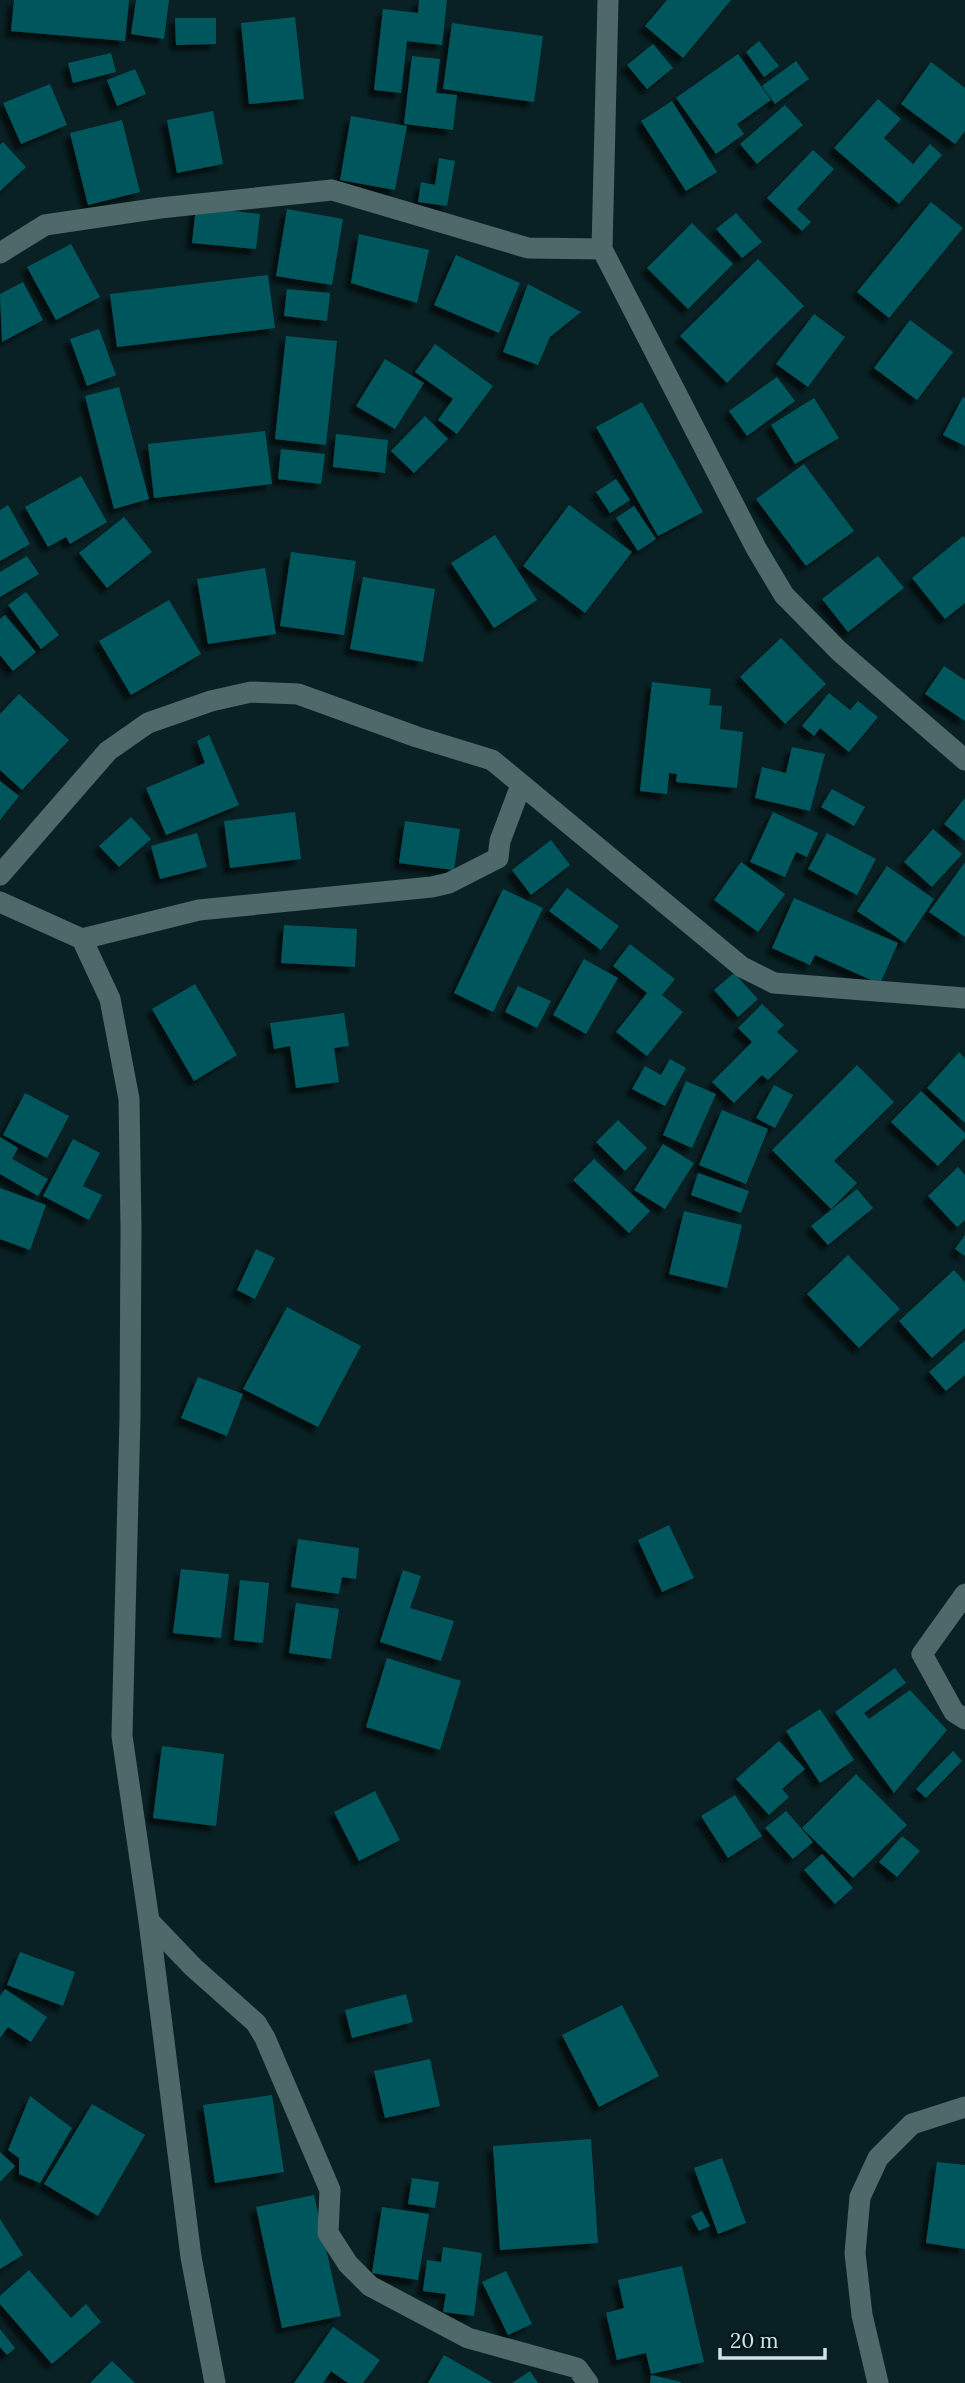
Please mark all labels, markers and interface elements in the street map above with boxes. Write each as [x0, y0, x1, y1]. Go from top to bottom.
scale bar [720, 2316, 825, 2360]
text: 20 m [730, 2327, 779, 2354]

